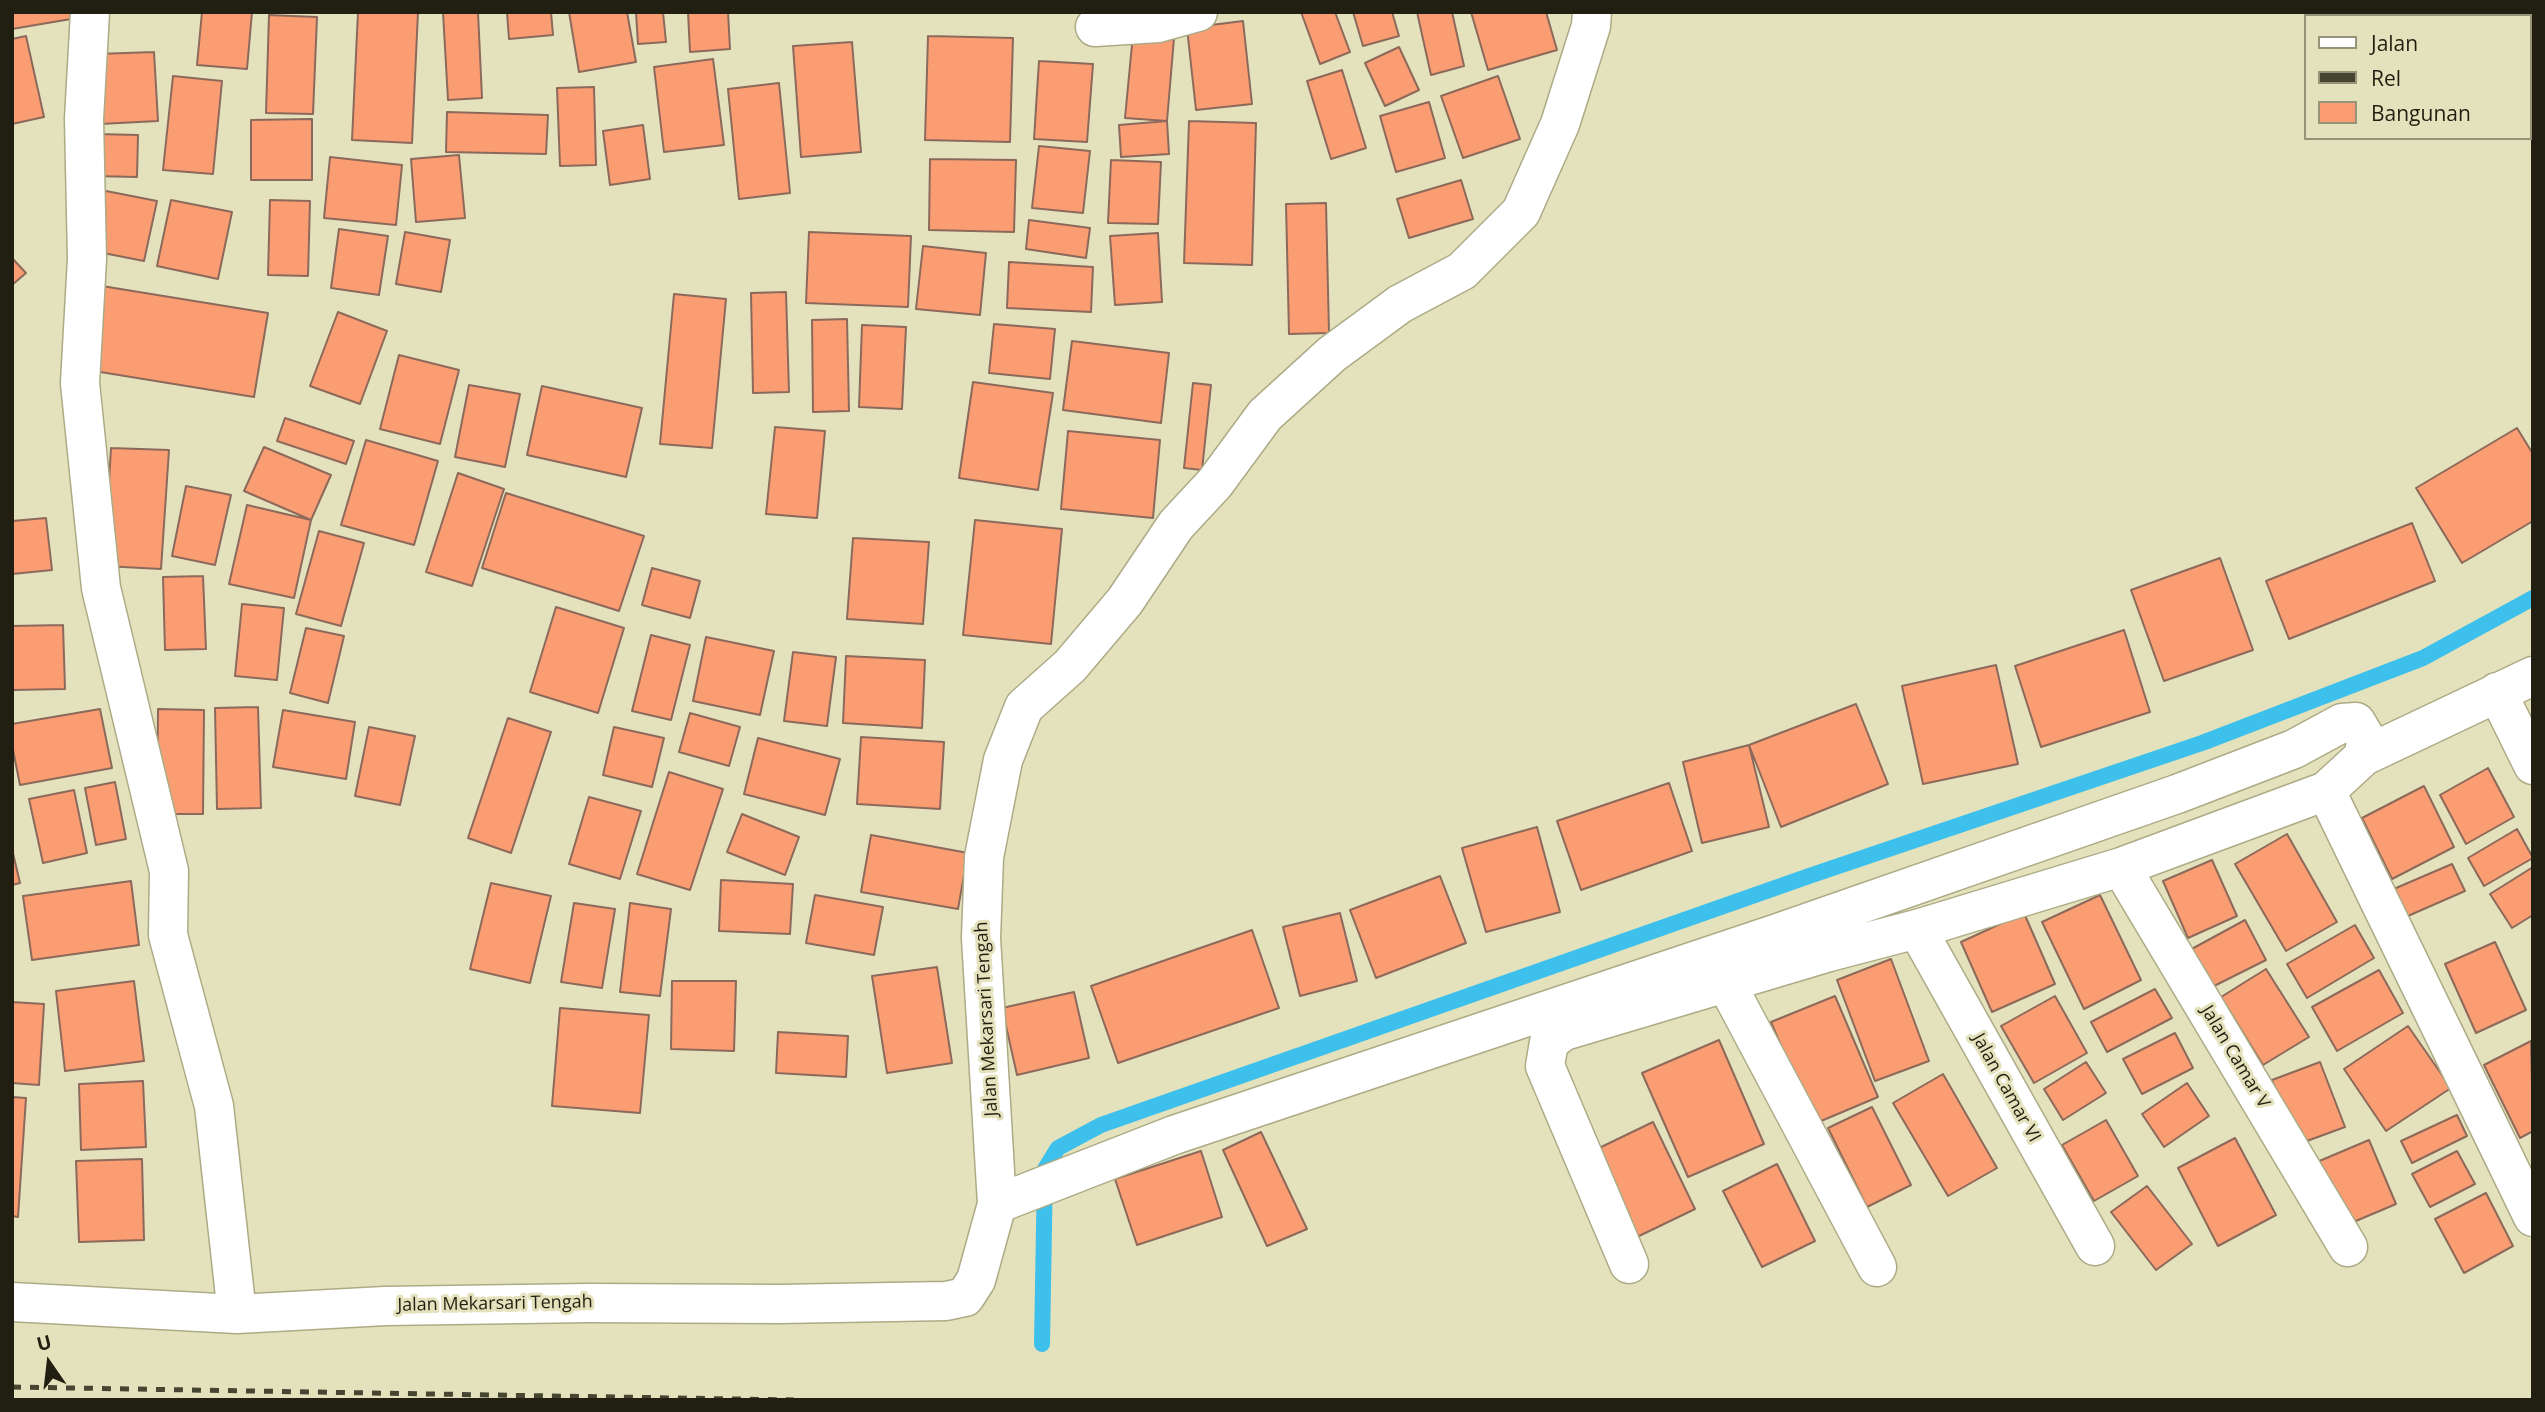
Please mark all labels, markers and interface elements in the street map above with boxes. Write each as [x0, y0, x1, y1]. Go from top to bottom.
legend [2304, 14, 2531, 140]
text: Jalan [2371, 29, 2418, 57]
text: Rel [2371, 64, 2401, 92]
text: Bangunan [2371, 99, 2471, 127]
street label: Jalan Mekarsari Tengah [971, 921, 1003, 1117]
street label: Jalan Camar V [2196, 1002, 2274, 1112]
street label: Jalan Camar VI [1967, 1030, 2045, 1146]
street label: Jalan Mekarsari Tengah [397, 1291, 593, 1317]
north arrow [14, 1328, 84, 1398]
text: U [34, 1328, 54, 1357]

